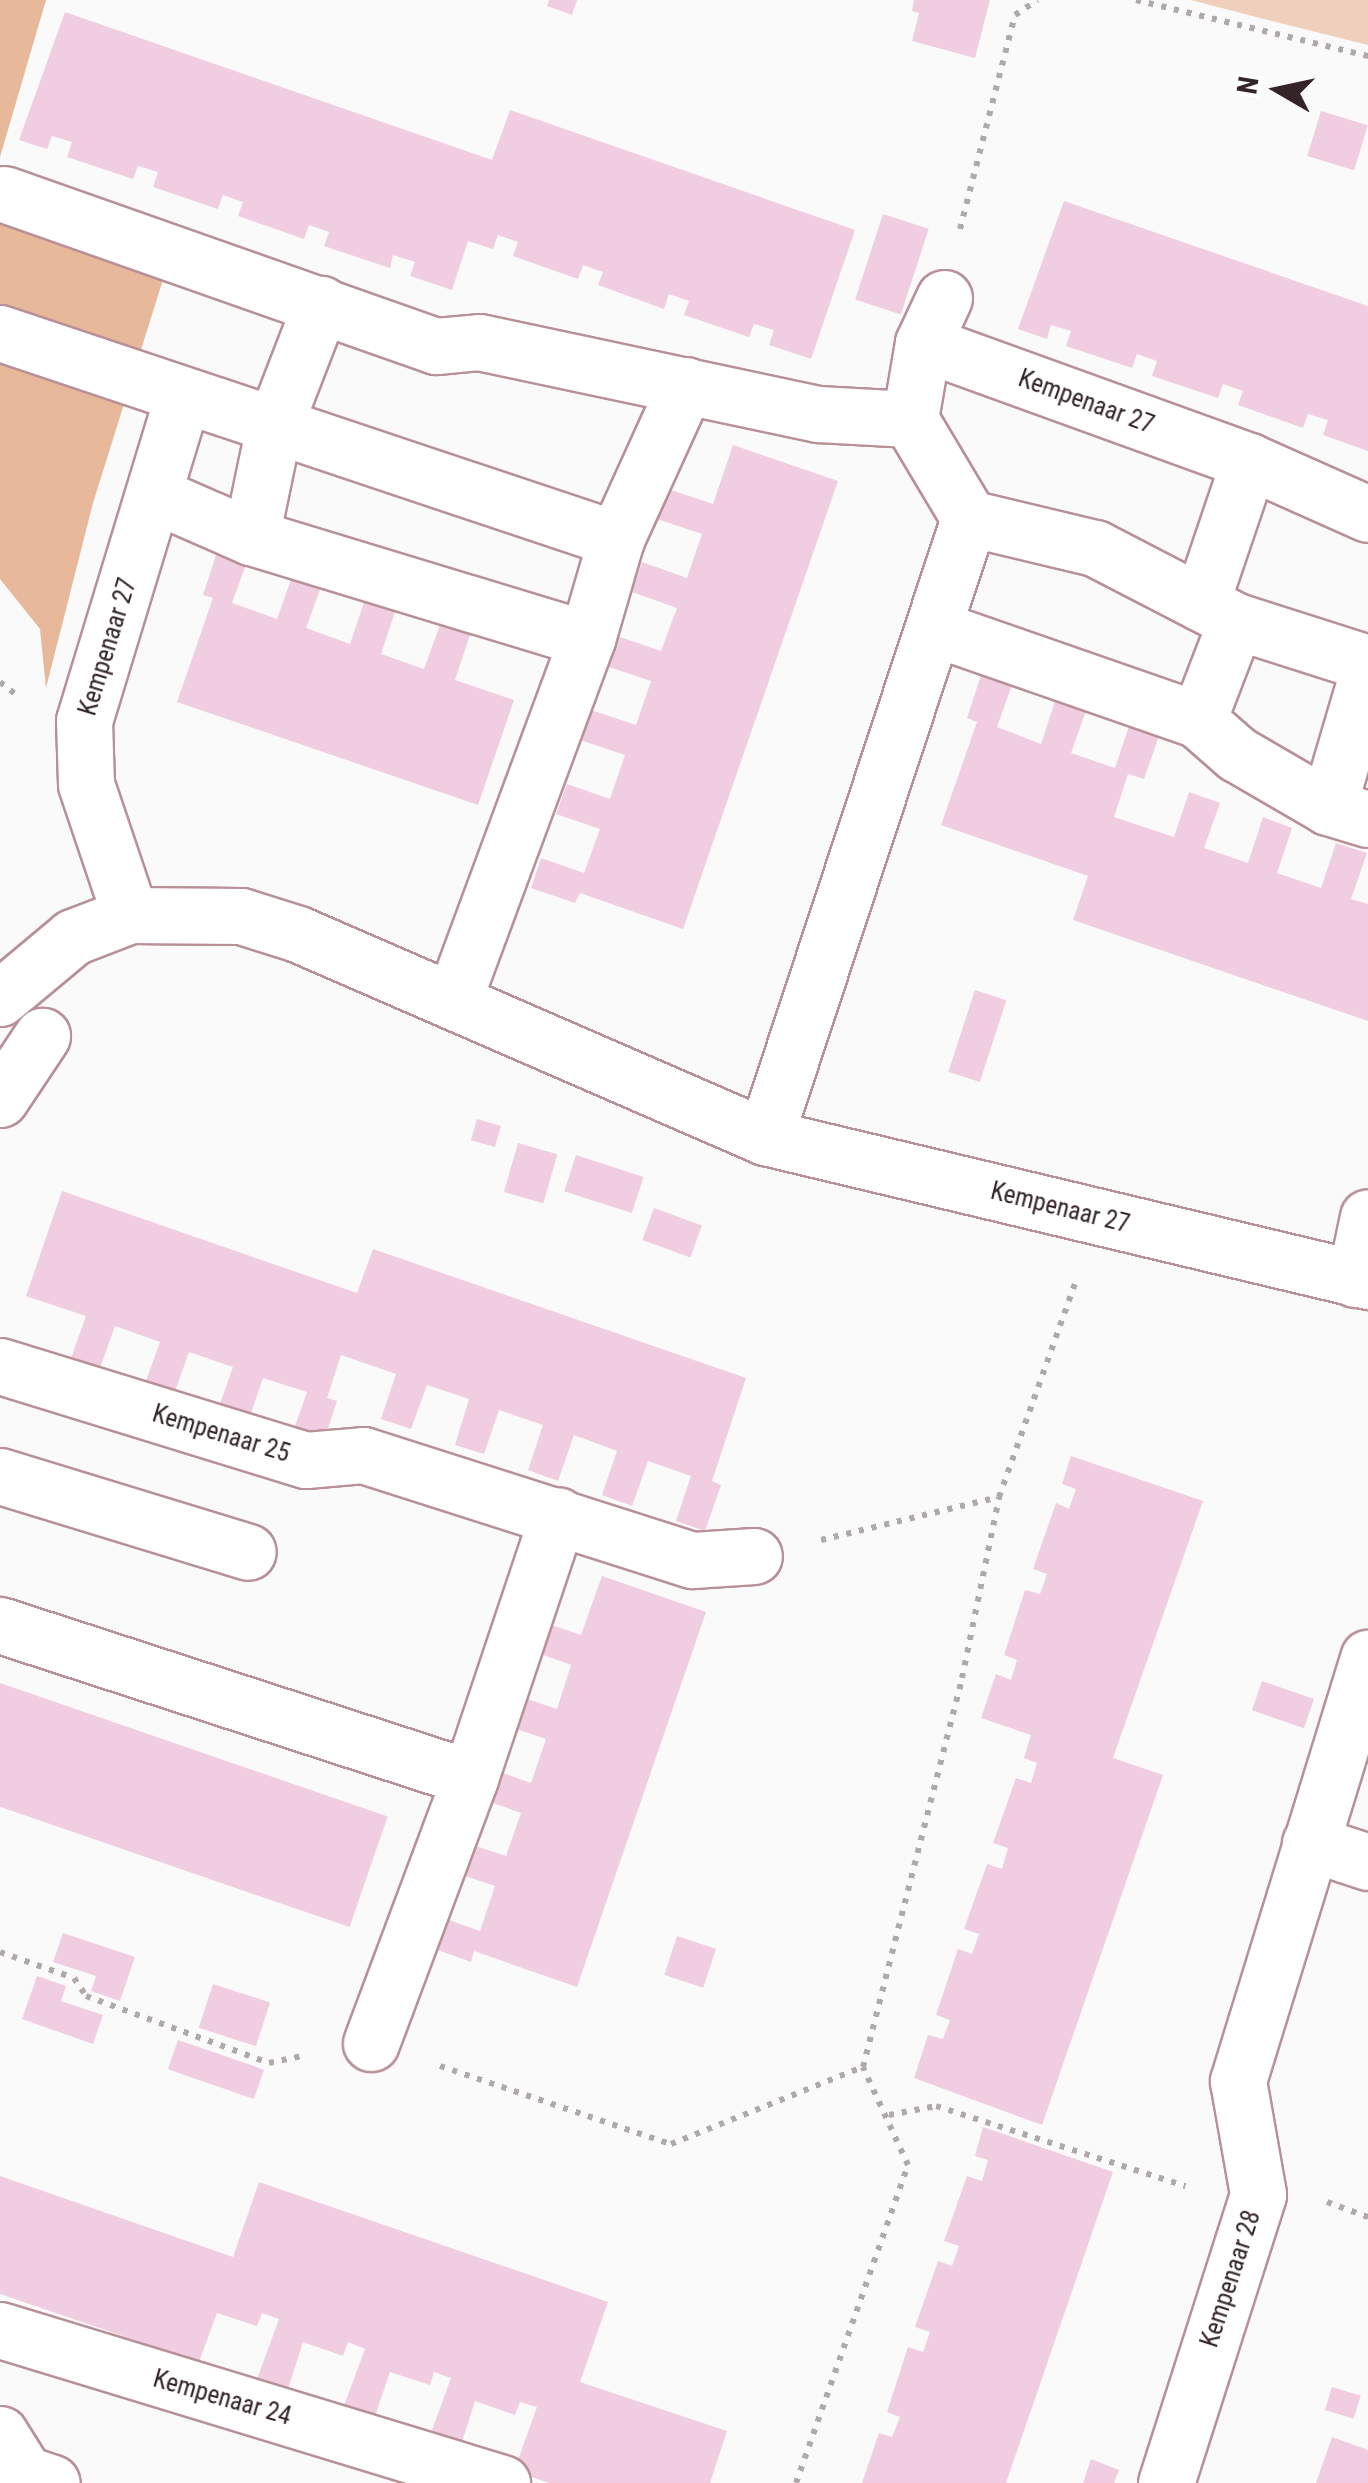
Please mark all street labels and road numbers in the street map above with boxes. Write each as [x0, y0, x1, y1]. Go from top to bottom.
street label: Kempenaar 27 [1014, 364, 1158, 440]
street label: Kempenaar 27 [73, 575, 143, 719]
street label: Kempenaar 27 [987, 1176, 1133, 1240]
street label: Kempenaar 25 [149, 1399, 293, 1469]
street label: Kempenaar 28 [1195, 2207, 1267, 2351]
street label: Kempenaar 24 [150, 2364, 294, 2432]

